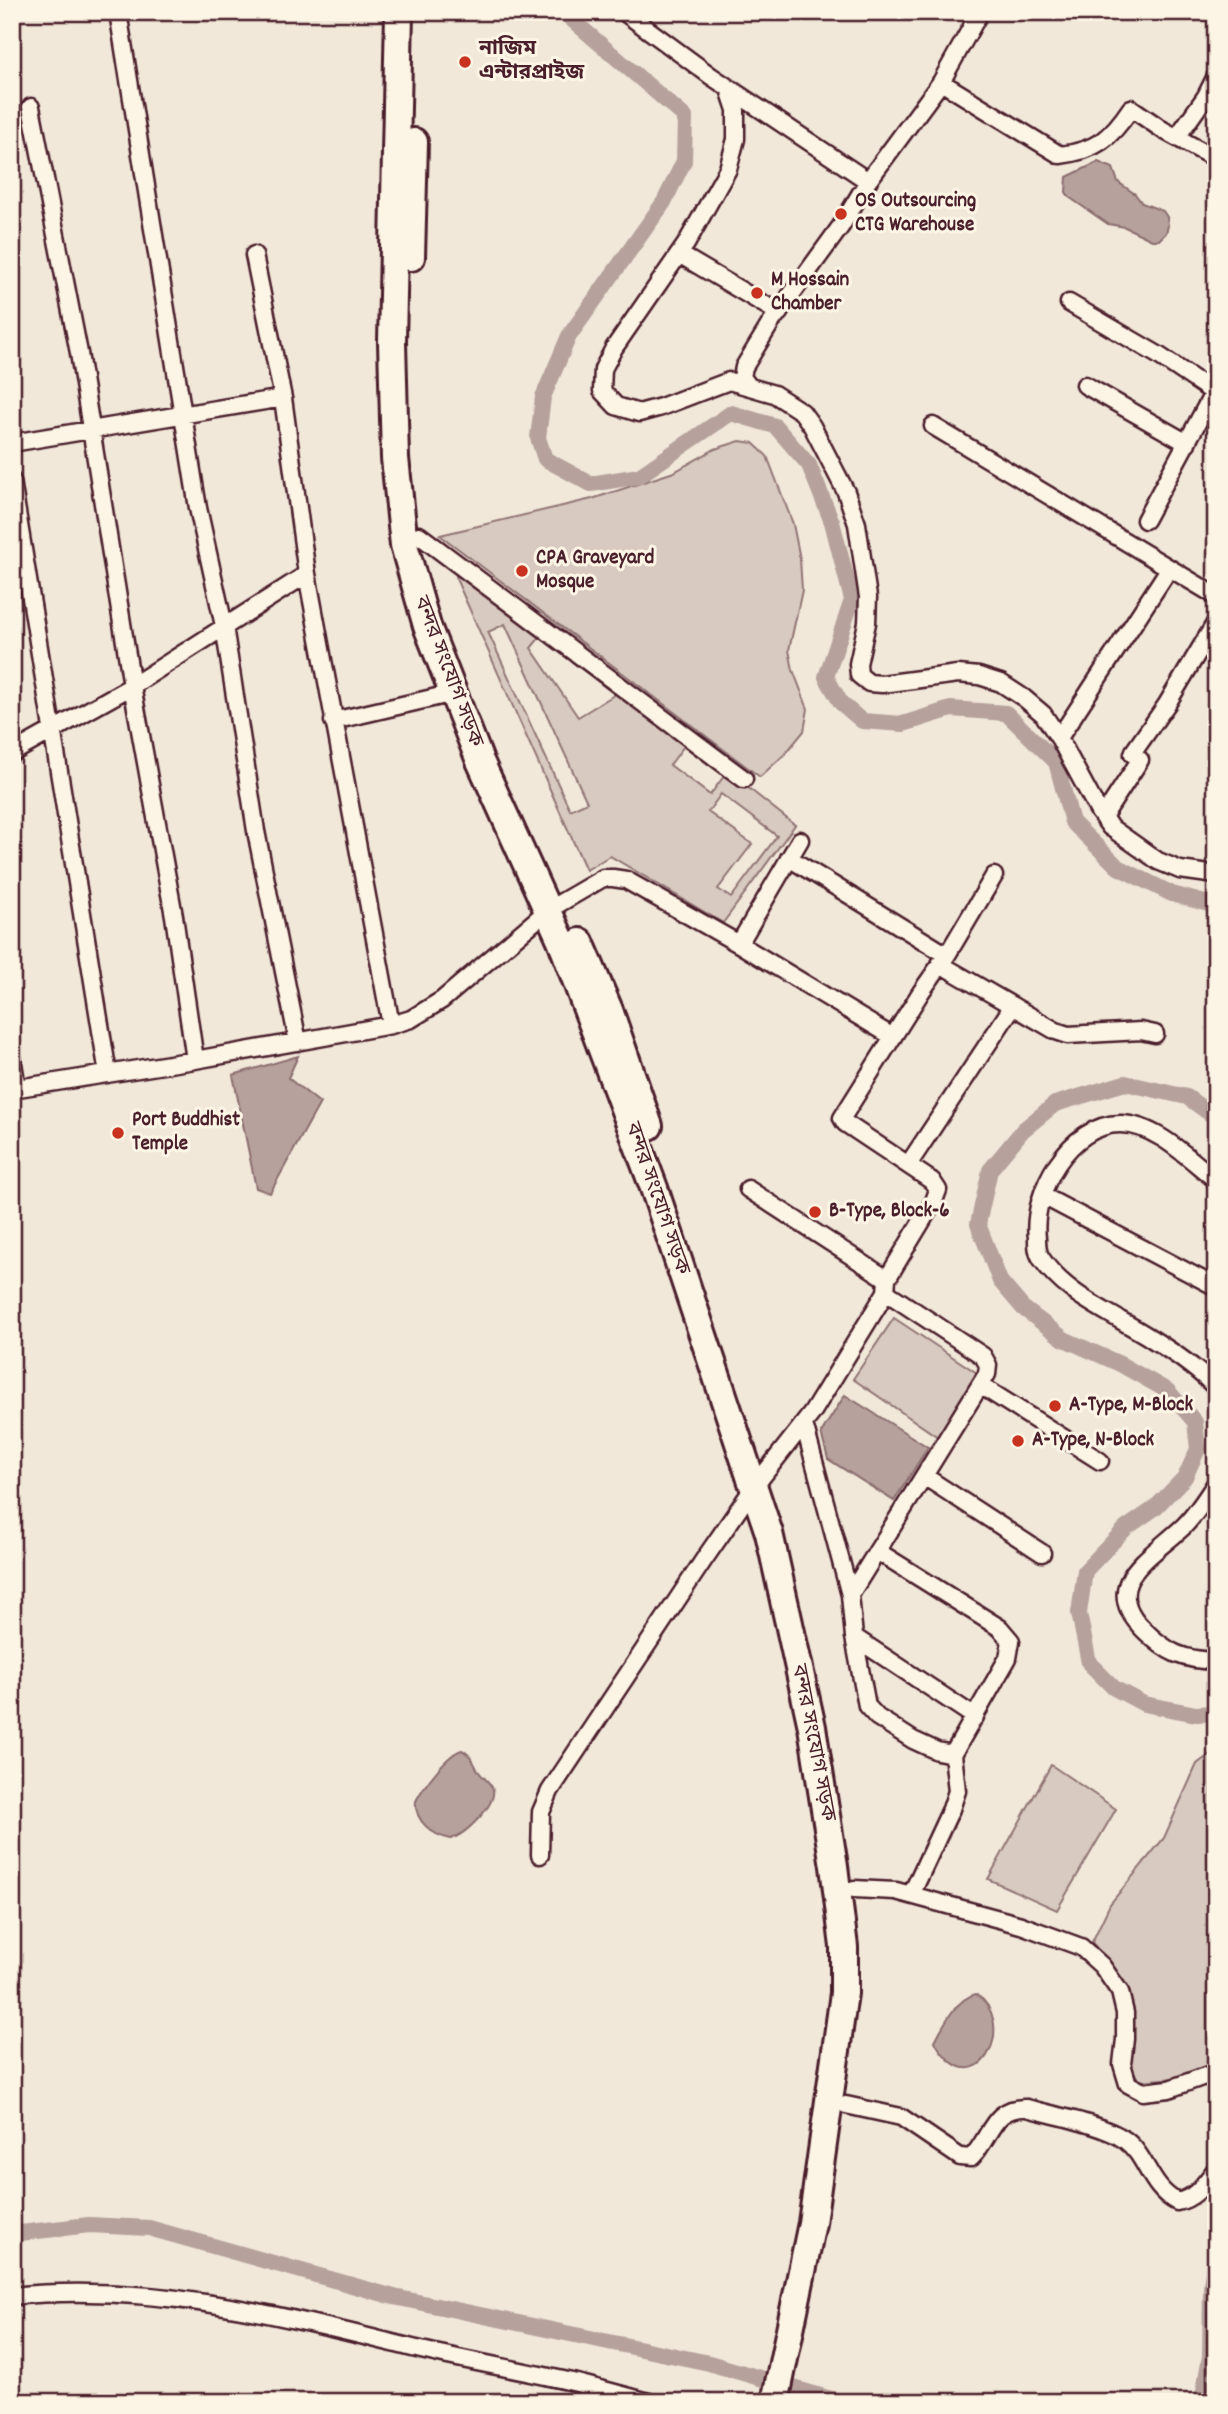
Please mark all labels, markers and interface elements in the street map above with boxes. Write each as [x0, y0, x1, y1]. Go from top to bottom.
place label: নাজিম এন্টারপ্রাইজ [478, 35, 585, 89]
marker: নাজিম এন্টারপ্রাইজ [457, 54, 473, 70]
place label: OS Outsourcing CTG Warehouse [855, 187, 976, 241]
marker: OS Outsourcing CTG Warehouse [833, 206, 849, 222]
place label: M Hossain Chamber [771, 266, 850, 320]
marker: M Hossain Chamber [749, 285, 765, 301]
place label: CPA Graveyard Mosque [536, 544, 655, 598]
marker: CPA Graveyard Mosque [514, 563, 530, 579]
street label: বন্দর সংযোগ সড়ক [404, 591, 490, 753]
place label: Port Buddhist Temple [132, 1106, 240, 1160]
street label: বন্দর সংযোগ সড়ক [615, 1118, 697, 1280]
marker: Port Buddhist Temple [110, 1125, 126, 1141]
place label: B-Type, Block-6 [829, 1197, 950, 1227]
marker: B-Type, Block-6 [807, 1204, 823, 1220]
place label: A-Type, M-Block [1069, 1391, 1193, 1421]
marker: A-Type, M-Block [1047, 1398, 1063, 1414]
place label: A-Type, N-Block [1032, 1426, 1155, 1456]
marker: A-Type, N-Block [1010, 1433, 1026, 1449]
street label: বন্দর সংযোগ সড়ক [782, 1661, 842, 1825]

